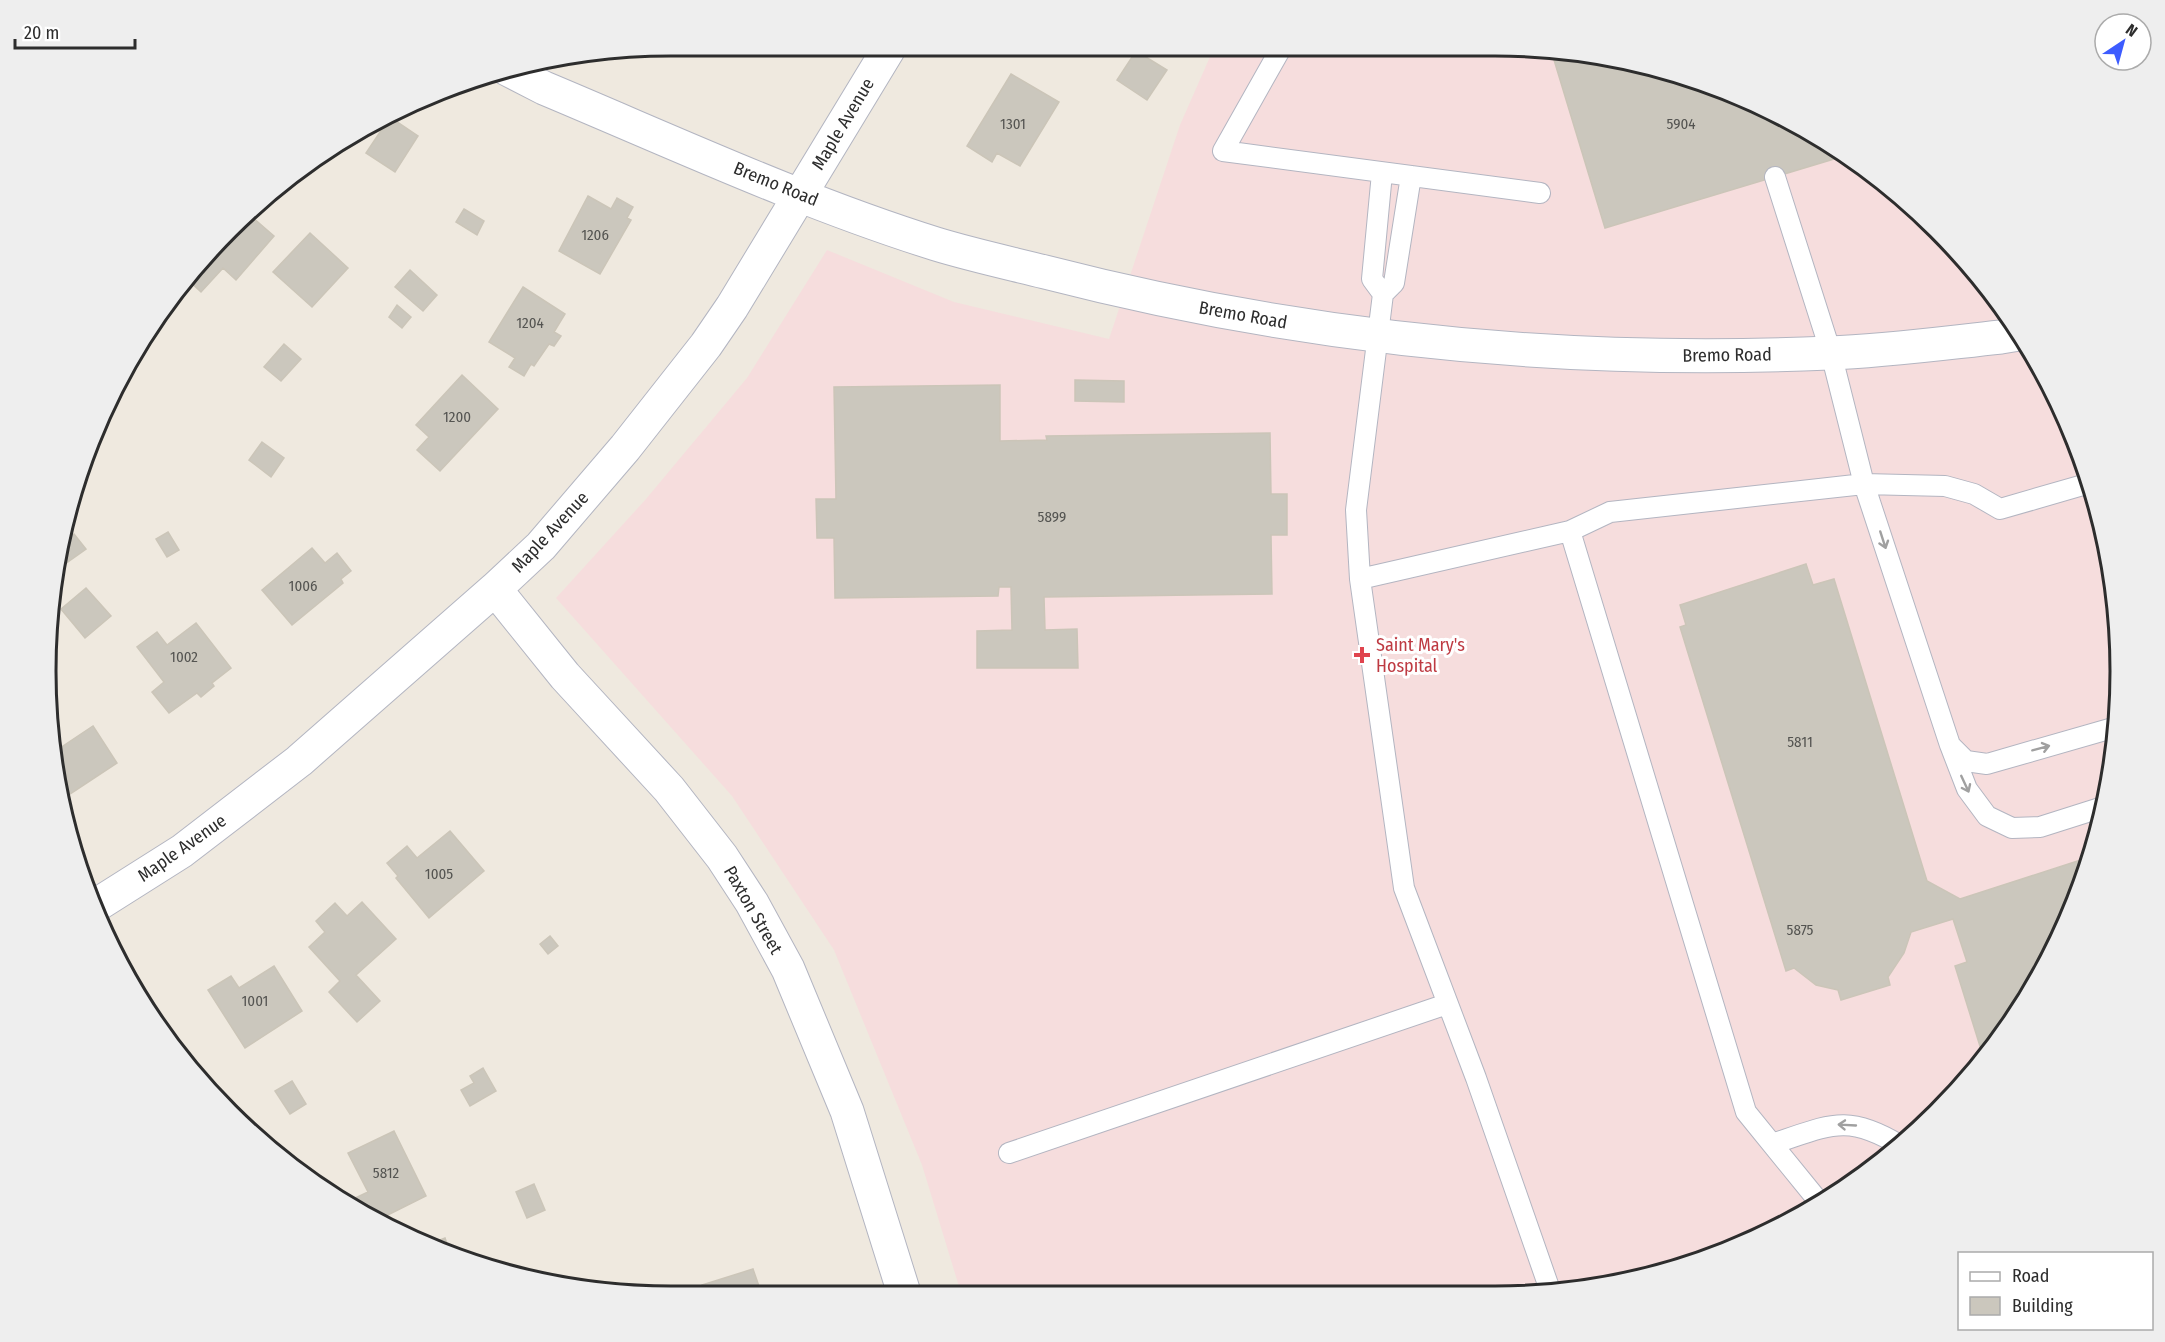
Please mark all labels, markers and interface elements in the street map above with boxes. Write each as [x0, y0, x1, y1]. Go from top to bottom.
scale bar [15, 12, 135, 50]
north arrow [2093, 12, 2153, 72]
text: N [2122, 20, 2141, 41]
text: 20 m [24, 22, 59, 44]
street label: Maple Avenue [807, 74, 879, 174]
house number: 1301 [1000, 115, 1026, 133]
house number: 5904 [1666, 115, 1696, 133]
street label: Bremo Road [730, 157, 822, 211]
house number: 1206 [581, 226, 609, 244]
street label: Bremo Road [1197, 296, 1289, 334]
house number: 1204 [516, 314, 544, 332]
street label: Bremo Road [1682, 343, 1772, 367]
house number: 1200 [443, 408, 471, 426]
street label: Maple Avenue [507, 487, 593, 577]
house number: 5899 [1038, 508, 1066, 526]
one-way arrow [1878, 530, 1889, 549]
house number: 1006 [289, 577, 317, 595]
place label: Saint Mary's Hospital [1376, 634, 1465, 677]
marker: Saint Mary's Hospital [1353, 646, 1371, 664]
house number: 1002 [170, 648, 198, 666]
house number: 5811 [1787, 733, 1813, 751]
one-way arrow [2031, 742, 2050, 754]
one-way arrow [1960, 775, 1972, 793]
street label: Maple Avenue [133, 809, 231, 887]
street label: Paxton Street [719, 862, 787, 958]
house number: 1005 [425, 865, 453, 883]
house number: 5875 [1787, 921, 1814, 939]
house number: 1001 [242, 992, 268, 1010]
one-way arrow [1838, 1119, 1858, 1130]
house number: 5812 [373, 1164, 400, 1182]
legend [1958, 1252, 2153, 1330]
text: Road [2012, 1265, 2049, 1287]
text: Building [2012, 1295, 2073, 1317]

